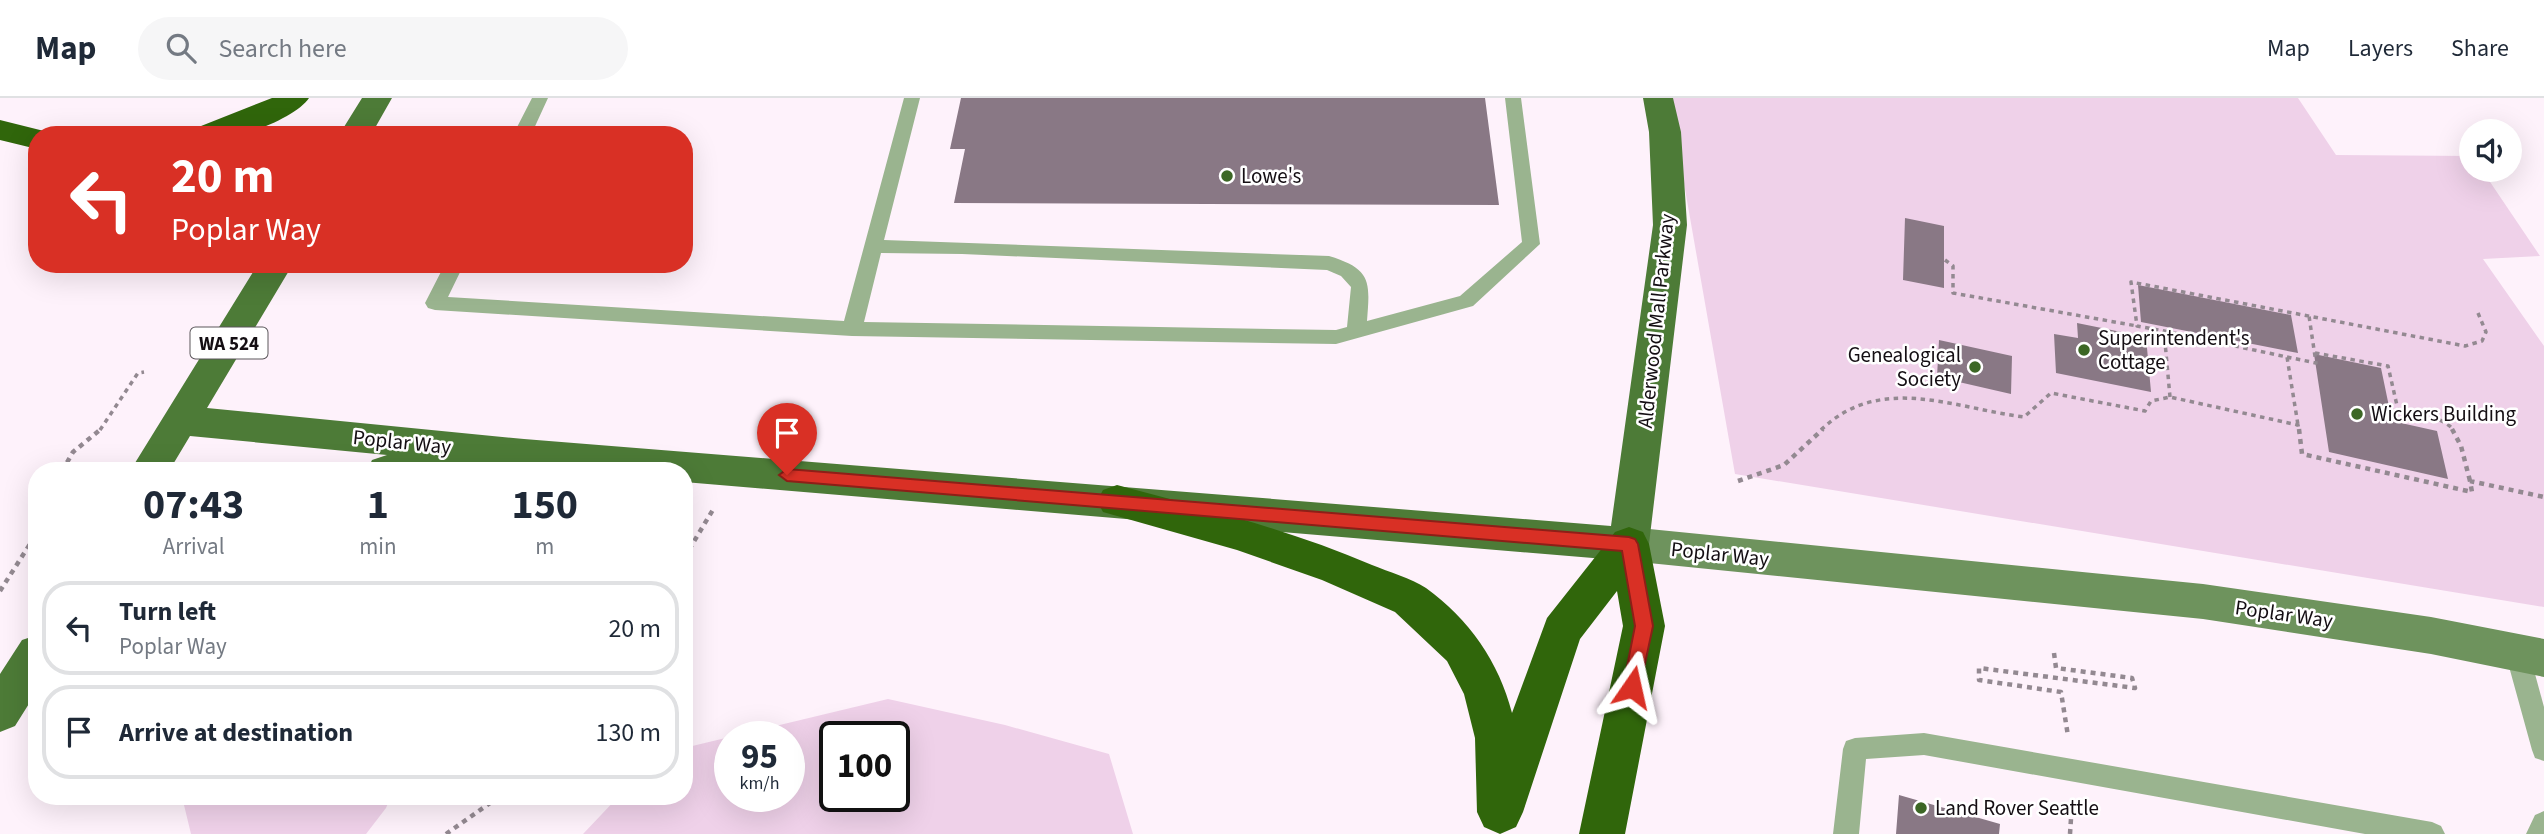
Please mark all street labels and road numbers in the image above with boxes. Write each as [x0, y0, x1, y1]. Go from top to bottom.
street label: Alderwood Mall Parkway [1630, 212, 1682, 430]
road number: WA 524 [190, 328, 268, 358]
street label: Poplar Way [351, 422, 453, 462]
street label: Poplar Way [1669, 534, 1771, 574]
street label: Poplar Way [2233, 592, 2335, 636]

